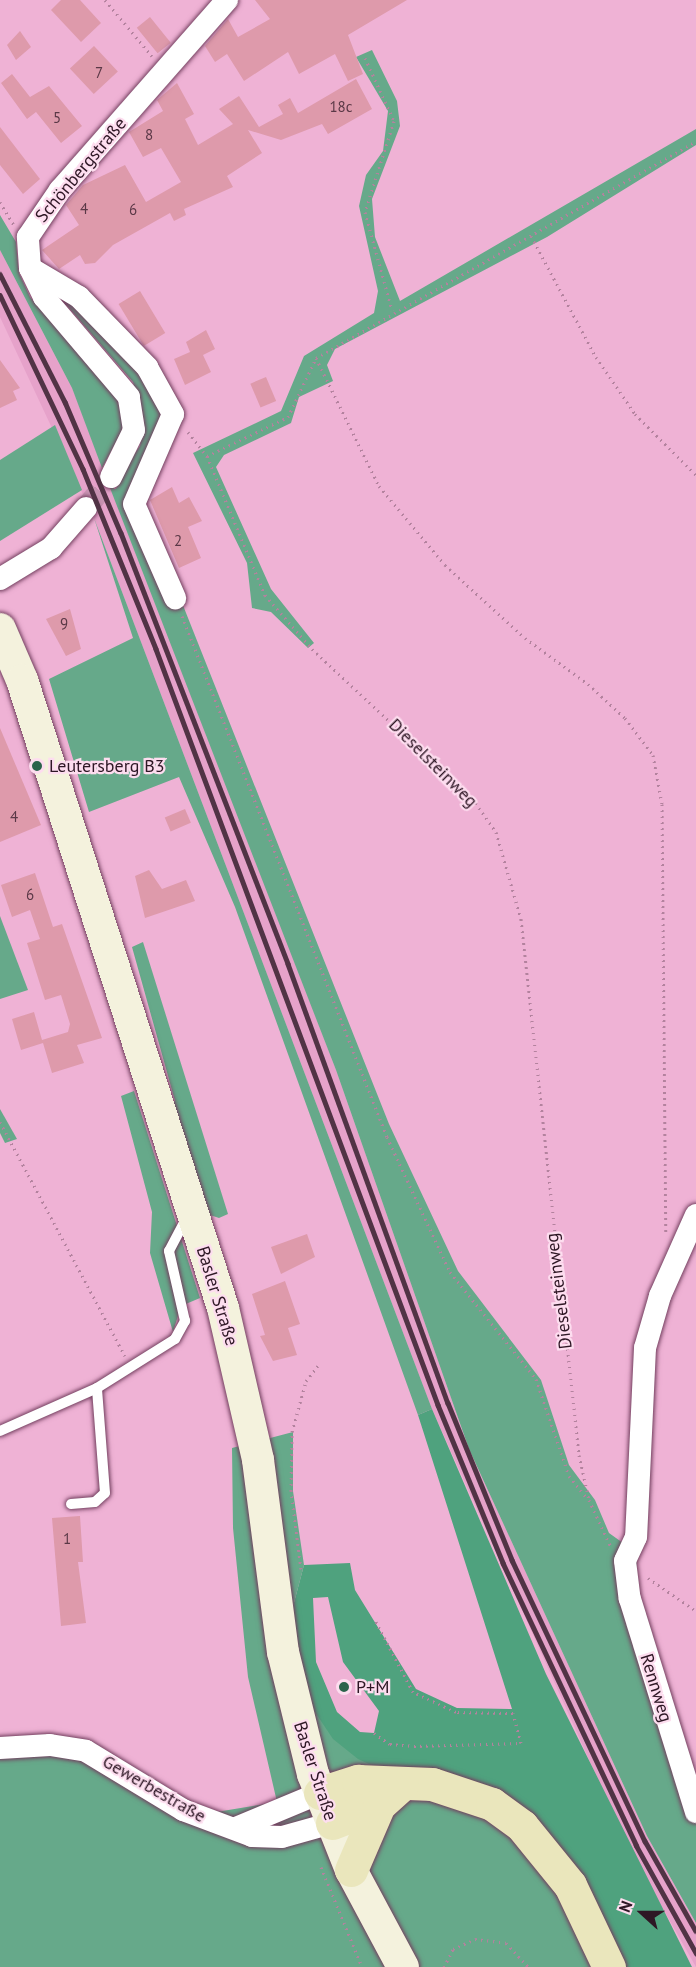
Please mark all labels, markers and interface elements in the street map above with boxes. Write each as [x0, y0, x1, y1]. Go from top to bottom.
house number: 7 [95, 64, 103, 82]
house number: 18c [329, 98, 353, 116]
house number: 5 [53, 109, 61, 127]
street label: Schönbergstraße [31, 113, 131, 227]
house number: 8 [145, 126, 153, 144]
house number: 4 [80, 200, 88, 218]
house number: 6 [129, 201, 137, 219]
house number: 2 [174, 532, 182, 550]
house number: 9 [60, 615, 68, 633]
street label: Dieselsteinweg [384, 714, 482, 812]
place label: Leutersberg B3 [49, 755, 165, 777]
marker: Leutersberg B3 [30, 759, 44, 773]
house number: 4 [10, 808, 18, 826]
house number: 6 [26, 886, 34, 904]
street label: Dieselsteinweg [541, 1232, 577, 1350]
street label: Basler Straße [192, 1244, 242, 1348]
house number: 1 [63, 1530, 71, 1548]
street label: Rennweg [635, 1651, 677, 1725]
place label: P+M [356, 1676, 389, 1698]
marker: P+M [337, 1680, 351, 1694]
street label: Basler Straße [289, 1719, 341, 1823]
street label: Gewerbestraße [99, 1751, 209, 1827]
north arrow [612, 1883, 672, 1943]
text: N [614, 1898, 636, 1915]

